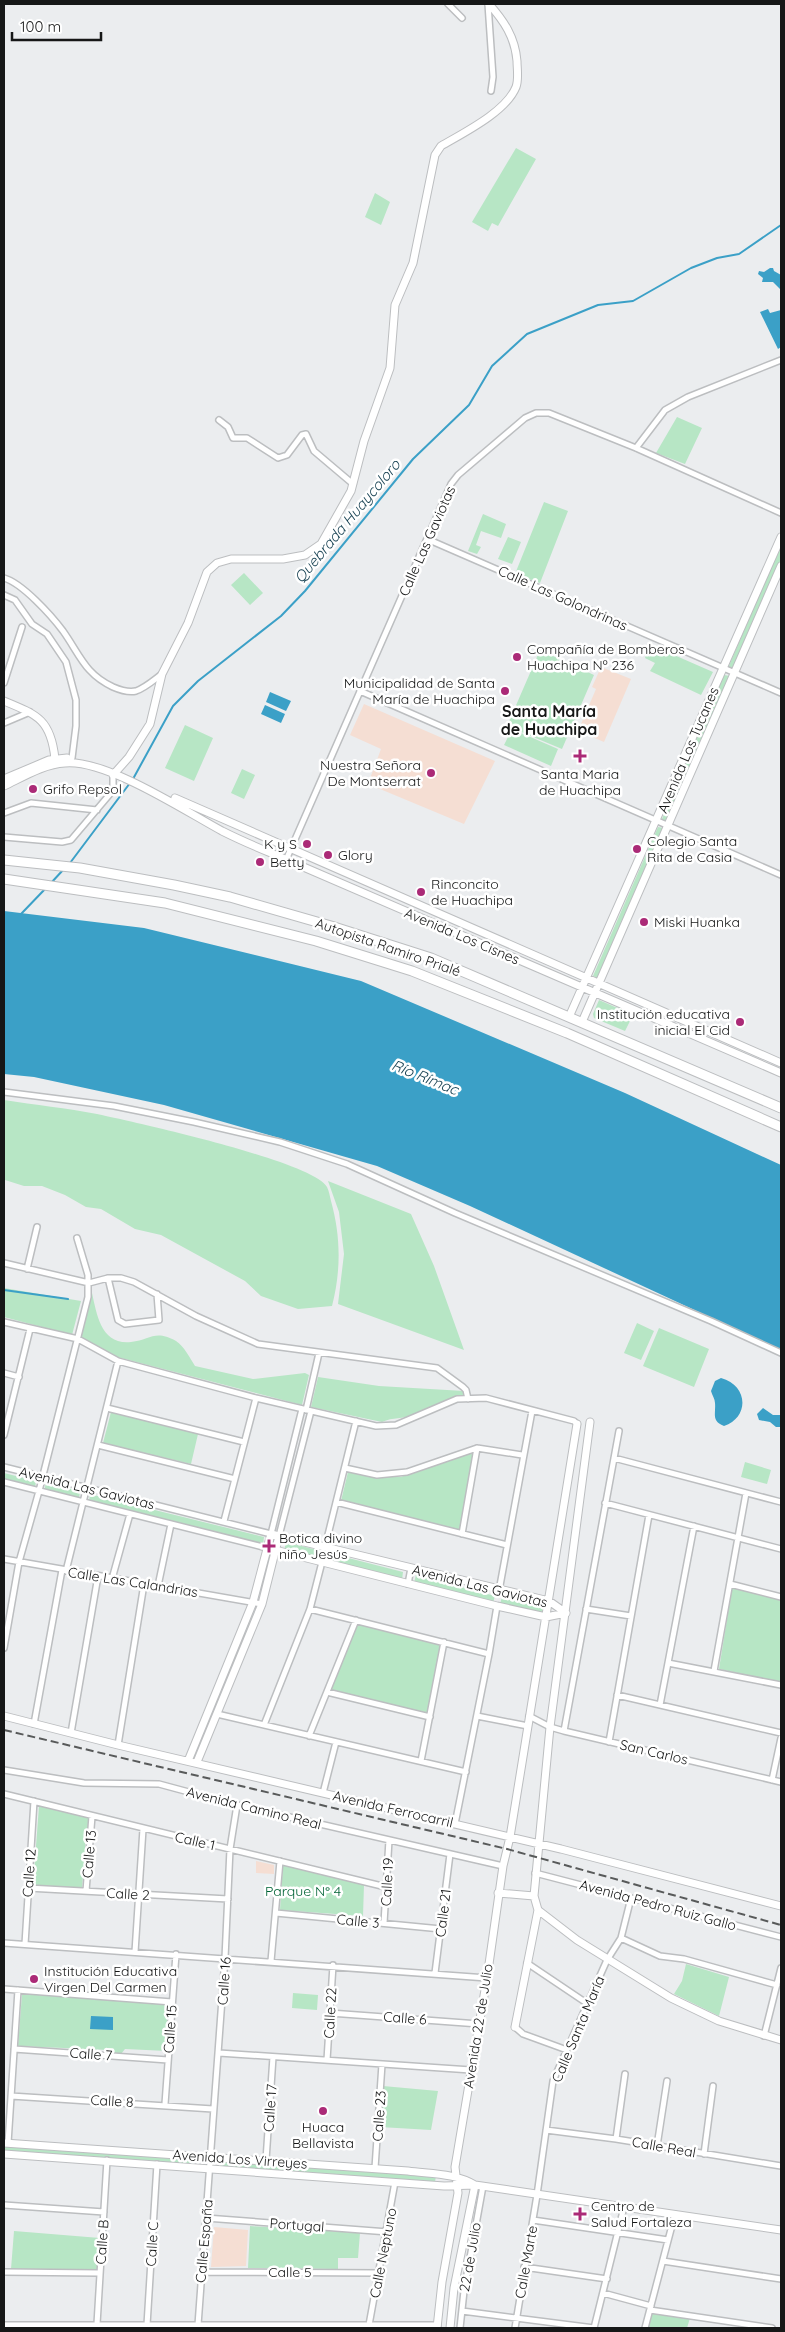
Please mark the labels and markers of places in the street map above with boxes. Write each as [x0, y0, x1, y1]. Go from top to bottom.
place label: Compañía de Bomberos Huachipa Nº 236 [527, 640, 685, 674]
marker: Compañía de Bomberos Huachipa Nº 236 [511, 651, 523, 663]
place label: Municipalidad de Santa María de Huachipa [344, 674, 495, 708]
marker: Municipalidad de Santa María de Huachipa [499, 685, 511, 697]
marker: Santa Maria de Huachipa [573, 749, 587, 763]
place label: Nuestra Señora De Montserrat [320, 756, 421, 790]
place label: Santa Maria de Huachipa [539, 765, 621, 799]
marker: Nuestra Señora De Montserrat [425, 767, 437, 779]
place label: Grifo Repsol [43, 780, 122, 798]
marker: Grifo Repsol [27, 783, 39, 795]
place label: Colegio Santa Rita de Casia [647, 832, 737, 866]
place label: K y S [264, 835, 297, 853]
marker: K y S [301, 838, 313, 850]
marker: Colegio Santa Rita de Casia [631, 843, 643, 855]
place label: Glory [338, 846, 373, 864]
marker: Glory [322, 849, 334, 861]
place label: Betty [270, 853, 304, 871]
marker: Betty [254, 856, 266, 868]
place label: Rinconcito de Huachipa [431, 875, 513, 909]
marker: Rinconcito de Huachipa [415, 886, 427, 898]
place label: Miski Huanka [654, 913, 740, 931]
marker: Miski Huanka [638, 916, 650, 928]
place label: Institución educativa inicial El Cid [597, 1005, 730, 1039]
marker: Institución educativa inicial El Cid [734, 1016, 746, 1028]
place label: Botica divino niño Jesús [279, 1529, 362, 1563]
marker: Botica divino niño Jesús [263, 1540, 275, 1552]
place label: Institución Educativa Virgen Del Carmen [44, 1962, 177, 1996]
marker: Institución Educativa Virgen Del Carmen [28, 1973, 40, 1985]
marker: Huaca Bellavista [317, 2105, 329, 2117]
place label: Huaca Bellavista [292, 2118, 354, 2152]
place label: Centro de Salud Fortaleza [591, 2197, 692, 2231]
marker: Centro de Salud Fortaleza [573, 2207, 587, 2221]

